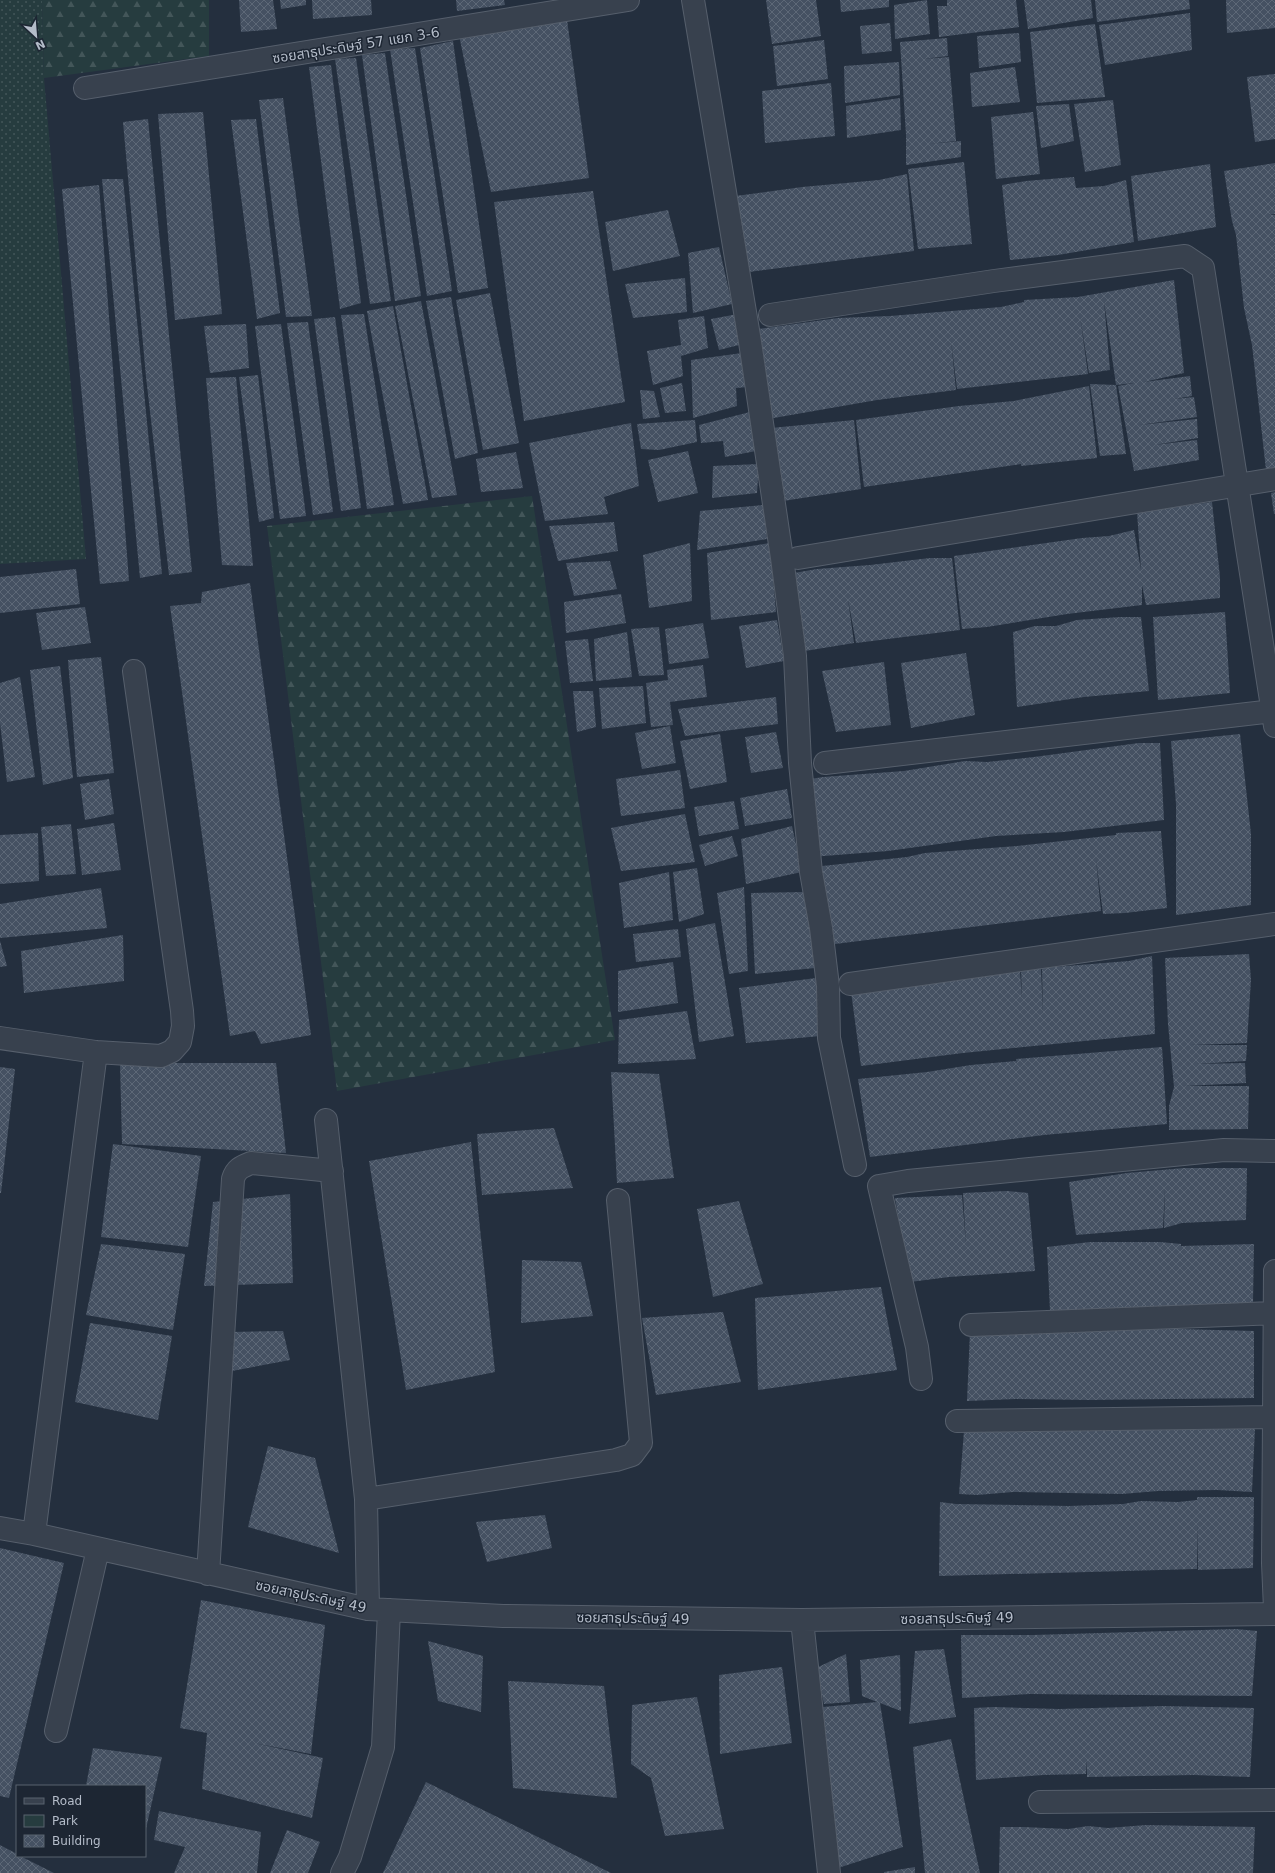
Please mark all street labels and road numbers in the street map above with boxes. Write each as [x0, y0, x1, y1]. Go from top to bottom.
street label: ซอยสาธุประดิษฐ์ 57 แยก 3-6 [271, 24, 441, 67]
street label: ซอยสาธุประดิษฐ์ 49 [254, 1576, 368, 1617]
street label: ซอยสาธุประดิษฐ์ 49 [576, 1609, 690, 1628]
street label: ซอยสาธุประดิษฐ์ 49 [900, 1609, 1014, 1628]

